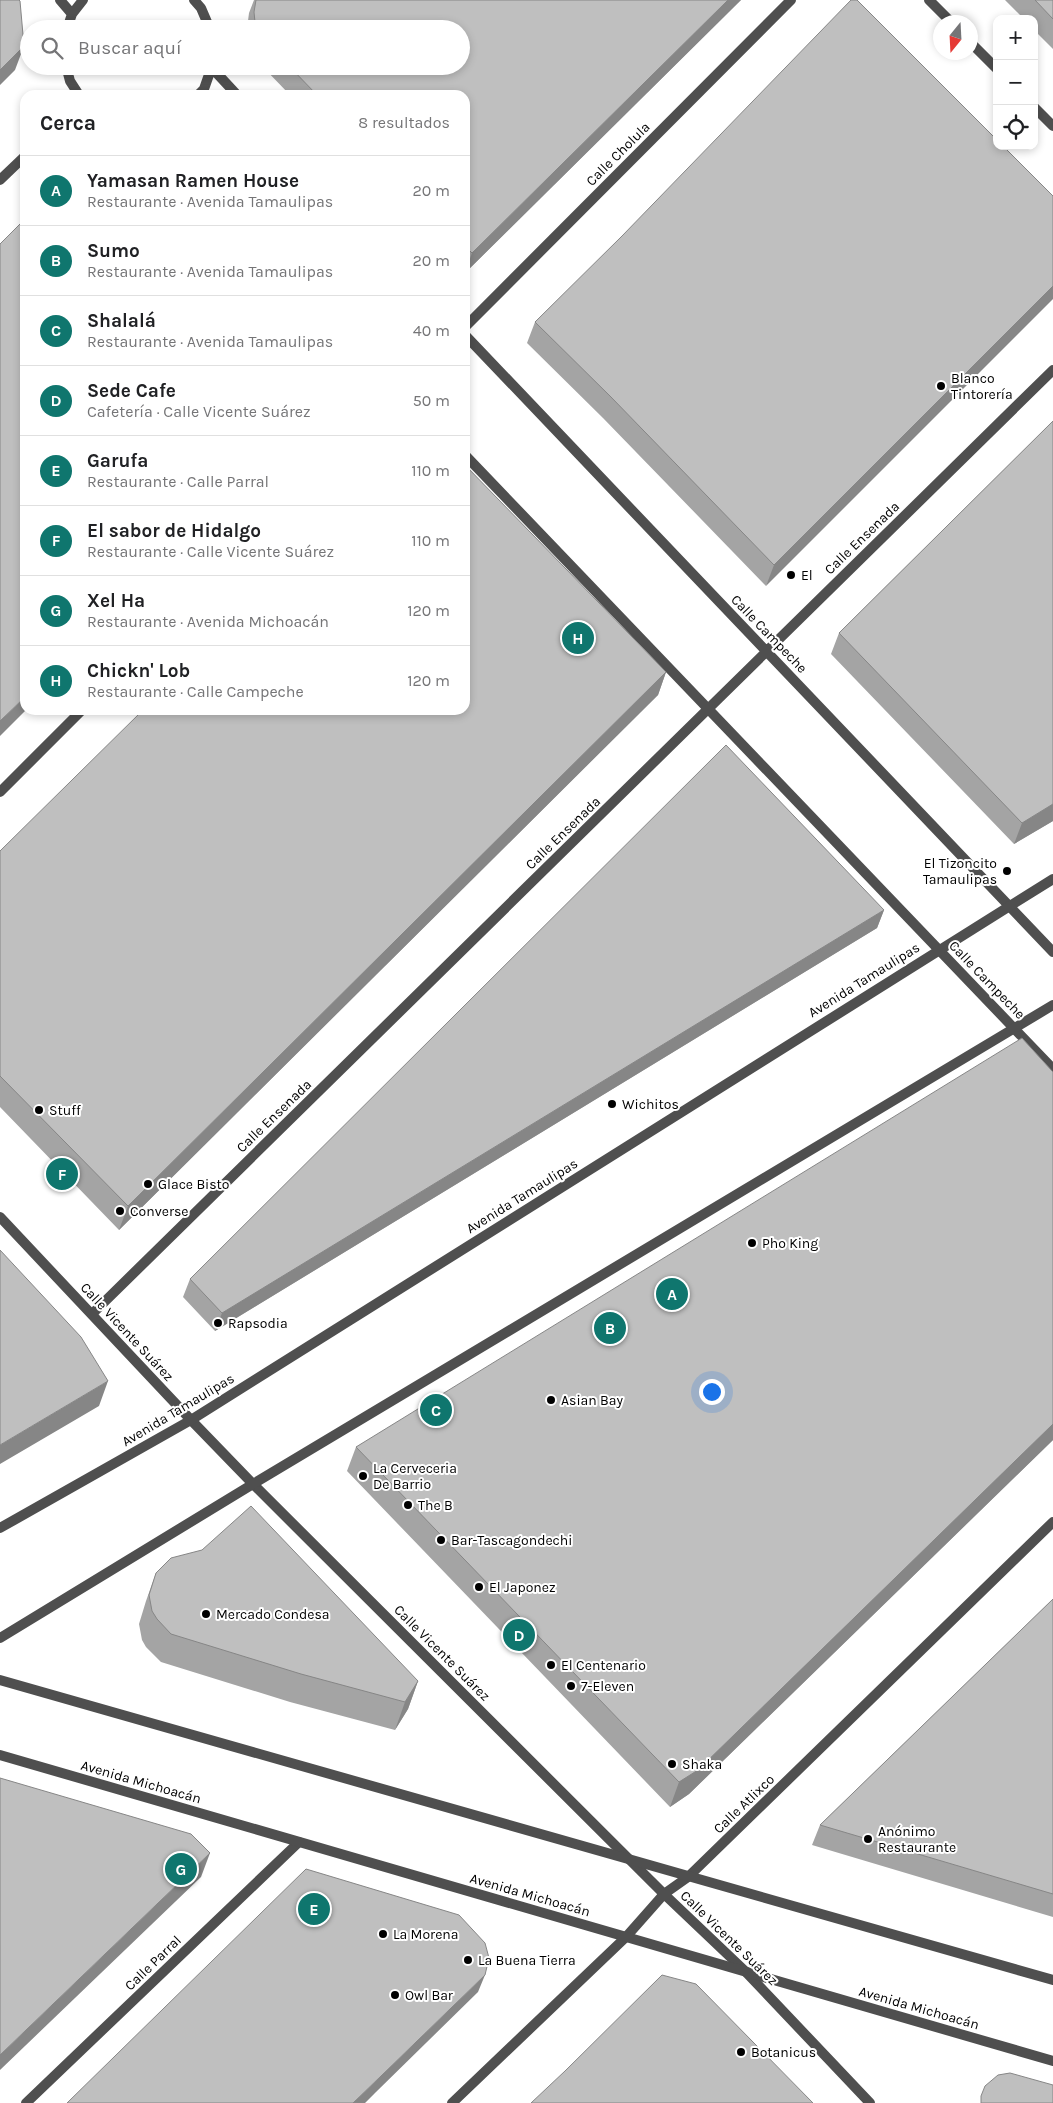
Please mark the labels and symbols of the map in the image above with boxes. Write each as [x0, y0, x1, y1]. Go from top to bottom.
north arrow [933, 15, 978, 60]
street label: Calle Cholula [583, 119, 653, 189]
place label: Blanco Tintorería [951, 370, 1013, 403]
marker: Blanco Tintorería [935, 380, 947, 392]
street label: Calle Ensenada [821, 498, 903, 578]
place label: El [801, 567, 813, 584]
marker: El [785, 569, 797, 581]
street label: Calle Campeche [727, 591, 811, 677]
pin: H [562, 619, 594, 657]
street label: Calle Ensenada [522, 793, 604, 873]
place label: El Tizoncito Tamaulipas [923, 855, 997, 888]
marker: El Tizoncito Tamaulipas [1001, 865, 1013, 877]
street label: Calle Campeche [945, 937, 1029, 1023]
street label: Avenida Tamaulipas [805, 939, 923, 1021]
street label: Calle Ensenada [233, 1076, 315, 1156]
place label: Wichitos [622, 1096, 679, 1113]
marker: Wichitos [606, 1098, 618, 1110]
place label: Stuff [49, 1102, 81, 1119]
marker: Stuff [33, 1104, 45, 1116]
pin: F [46, 1155, 78, 1193]
street label: Avenida Tamaulipas [463, 1155, 581, 1237]
place label: Glace Bisto [158, 1176, 230, 1193]
marker: Glace Bisto [142, 1178, 154, 1190]
place label: Converse [130, 1203, 189, 1220]
marker: Converse [114, 1205, 126, 1217]
place label: Pho King [762, 1235, 818, 1252]
marker: Pho King [746, 1237, 758, 1249]
pin: A [656, 1275, 688, 1313]
street label: Calle Vicente Suárez [77, 1279, 177, 1385]
pin: B [594, 1309, 626, 1347]
place label: Rapsodia [228, 1315, 288, 1332]
marker: Rapsodia [212, 1317, 224, 1329]
street label: Avenida Tamaulipas [119, 1370, 237, 1450]
your location [699, 1379, 725, 1405]
pin: C [420, 1391, 452, 1429]
place label: Asian Bay [561, 1392, 623, 1409]
marker: Asian Bay [545, 1394, 557, 1406]
place label: La Cerveceria De Barrio [373, 1460, 457, 1493]
marker: La Cerveceria De Barrio [357, 1470, 369, 1482]
place label: The B [418, 1497, 453, 1514]
marker: The B [402, 1499, 414, 1511]
place label: Bar-Tascagondechi [451, 1532, 572, 1549]
marker: Bar-Tascagondechi [435, 1534, 447, 1546]
place label: El Japonez [489, 1579, 556, 1596]
marker: El Japonez [473, 1581, 485, 1593]
street label: Calle Vicente Suárez [390, 1601, 494, 1705]
place label: Mercado Condesa [216, 1606, 330, 1623]
marker: Mercado Condesa [200, 1608, 212, 1620]
pin: D [503, 1616, 535, 1654]
place label: El Centenario [561, 1657, 646, 1674]
marker: El Centenario [545, 1659, 557, 1671]
place label: 7-Eleven [581, 1678, 634, 1695]
marker: 7-Eleven [565, 1680, 577, 1692]
place label: Shaka [682, 1756, 722, 1773]
street label: Avenida Michoacán [79, 1757, 203, 1807]
marker: Shaka [666, 1758, 678, 1770]
street label: Calle Atlixco [710, 1771, 778, 1837]
place label: Anónimo Restaurante [878, 1823, 956, 1856]
marker: Anónimo Restaurante [862, 1833, 874, 1845]
pin: G [165, 1850, 197, 1888]
street label: Avenida Michoacán [468, 1870, 592, 1920]
street label: Calle Vicente Suárez [677, 1887, 781, 1989]
pin: E [298, 1890, 330, 1928]
place label: La Morena [393, 1926, 459, 1943]
marker: La Morena [377, 1928, 389, 1940]
street label: Calle Parral [121, 1932, 185, 1994]
place label: La Buena Tierra [478, 1952, 576, 1969]
marker: La Buena Tierra [462, 1954, 474, 1966]
street label: Avenida Michoacán [857, 1983, 981, 2033]
place label: Owl Bar [405, 1987, 454, 2004]
marker: Owl Bar [389, 1989, 401, 2001]
place label: Botanicus [751, 2044, 816, 2061]
marker: Botanicus [735, 2046, 747, 2058]

